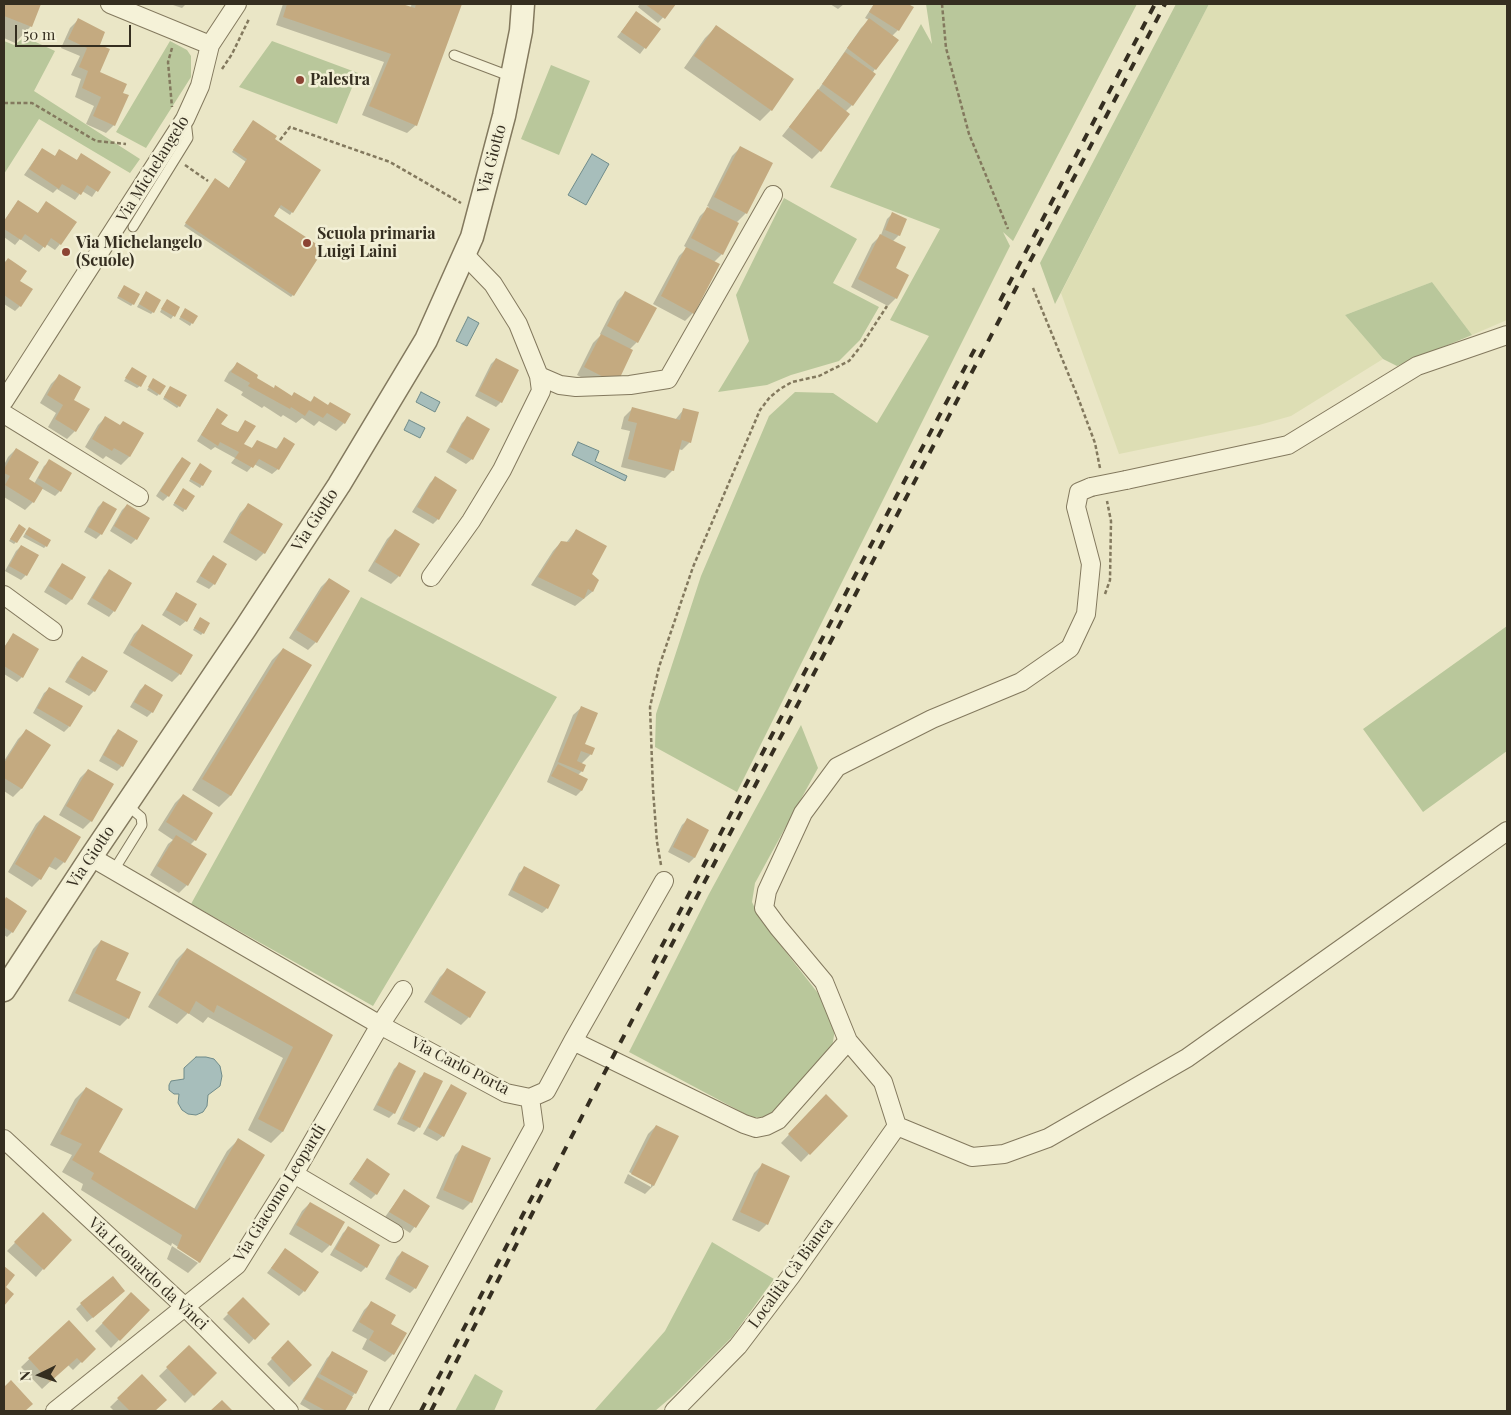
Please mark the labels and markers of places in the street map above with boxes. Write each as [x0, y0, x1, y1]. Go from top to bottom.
place label: Palestra [310, 70, 370, 90]
marker: Palestra [294, 74, 306, 86]
place label: Scuola primaria Luigi Laini [317, 224, 436, 262]
place label: Via Michelangelo (Scuole) [76, 233, 202, 271]
marker: Scuola primaria Luigi Laini [301, 237, 313, 249]
marker: Via Michelangelo (Scuole) [60, 246, 72, 258]

